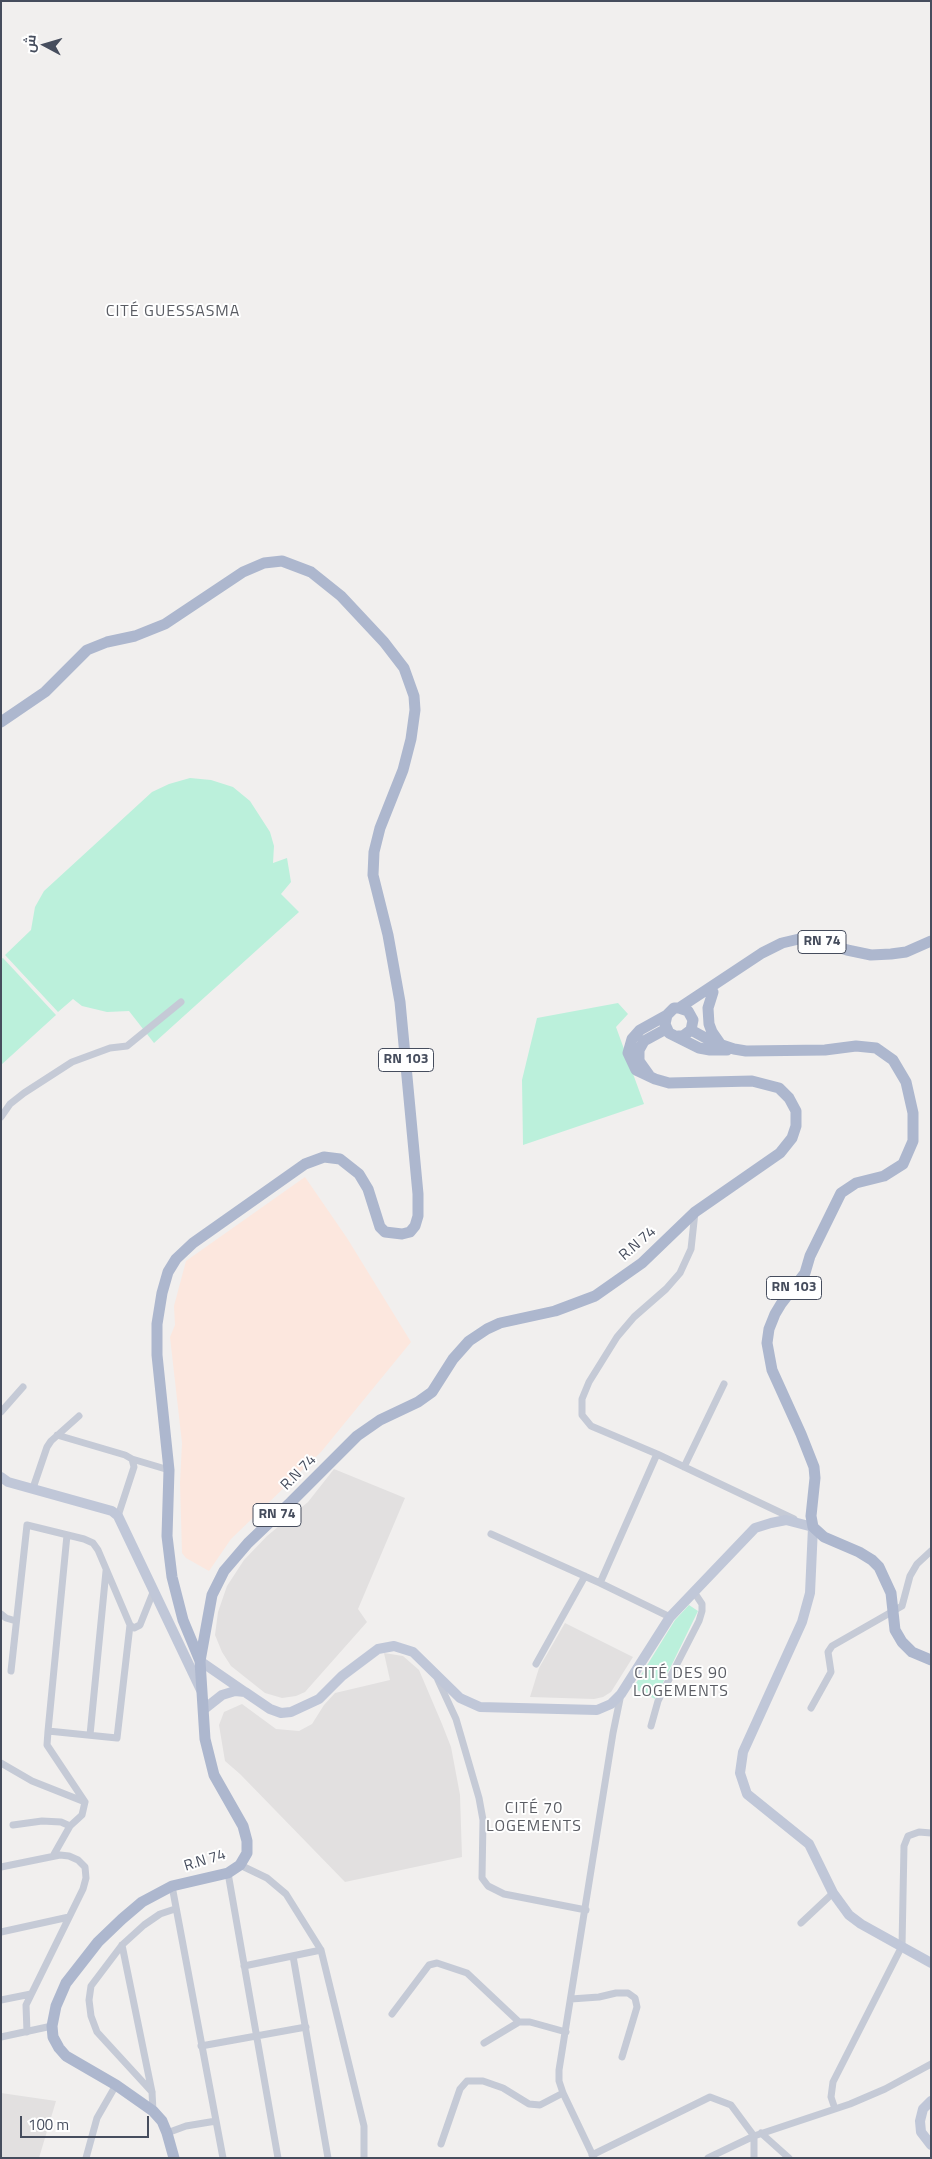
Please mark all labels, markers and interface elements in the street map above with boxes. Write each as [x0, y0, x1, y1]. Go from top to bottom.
north arrow [20, 20, 70, 70]
text: ش [18, 33, 41, 53]
district label: CITÉ GUESSASMA [104, 302, 242, 322]
road number: RN 74 [798, 930, 846, 954]
road number: RN 103 [378, 1048, 434, 1072]
street label: R.N 74 [616, 1223, 660, 1265]
road number: RN 103 [766, 1276, 822, 1300]
street label: R.N 74 [278, 1452, 320, 1494]
road number: RN 74 [253, 1504, 301, 1526]
district label: CITÉ DES 90 LOGEMENTS [632, 1664, 730, 1702]
district label: CITÉ 70 LOGEMENTS [485, 1799, 583, 1837]
street label: R.N 74 [182, 1846, 228, 1876]
scale bar [22, 2106, 151, 2138]
text: 100 m [28, 2113, 69, 2136]

